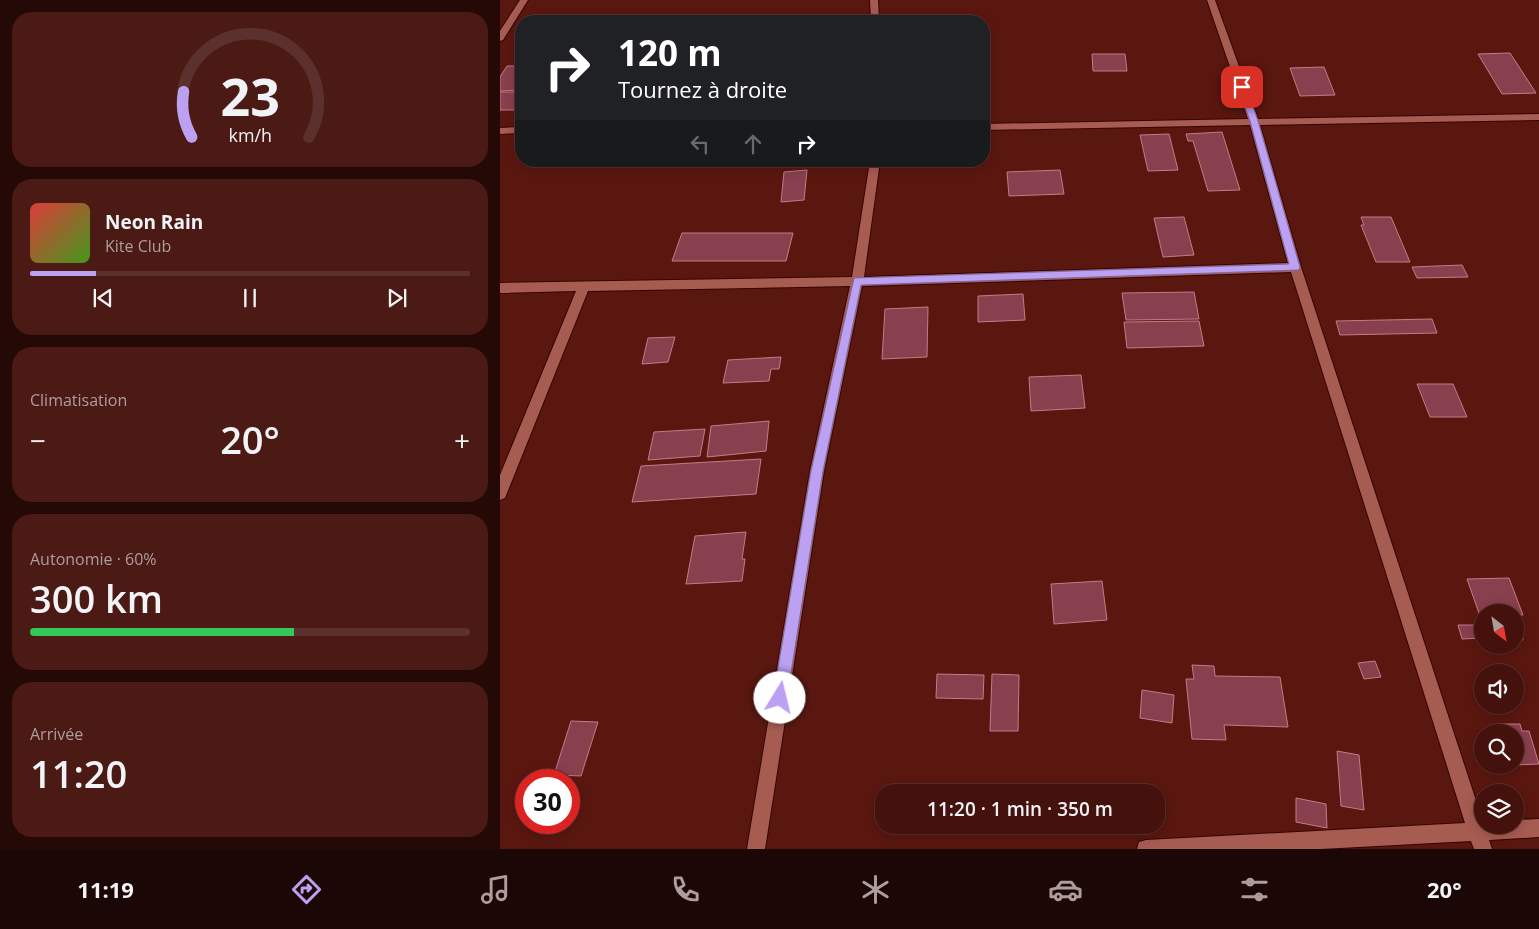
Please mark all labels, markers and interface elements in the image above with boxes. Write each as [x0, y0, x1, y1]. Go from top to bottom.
text: 120 m [618, 29, 722, 76]
icon: right [535, 35, 600, 100]
text: 23 [220, 60, 280, 131]
pin [1221, 66, 1263, 108]
icon: arrive [1228, 73, 1256, 101]
text: Tournez à droite [618, 74, 787, 104]
text: km/h [228, 123, 272, 147]
icon: left [686, 130, 714, 158]
icon: ahead [739, 130, 767, 158]
icon: right [792, 130, 820, 158]
text: Neon Rain [105, 209, 203, 235]
text: Kite Club [105, 235, 171, 257]
icon: previous [89, 284, 117, 312]
icon: pause [236, 284, 264, 312]
icon: next [383, 284, 411, 312]
text: Climatisation [30, 389, 127, 411]
text: 20° [220, 413, 280, 465]
text: − [30, 421, 46, 459]
text: + [454, 421, 470, 459]
text: Autonomie · 60% [30, 548, 157, 570]
text: 300 km [30, 572, 163, 624]
north arrow [1474, 604, 1524, 654]
map controls [1474, 604, 1524, 834]
button: sound [1474, 664, 1524, 714]
position arrow [753, 671, 805, 723]
text: Arrivée [30, 723, 83, 745]
button: search [1474, 724, 1524, 774]
text: 11:20 [30, 747, 127, 799]
speed limit sign: 30 [515, 769, 580, 834]
button: layers [1474, 784, 1524, 834]
text: 11:20 · 1 min · 350 m [927, 796, 1113, 822]
icon: directions [289, 872, 324, 907]
icon: music [478, 872, 513, 907]
icon: phone [668, 872, 703, 907]
icon: climate [858, 872, 893, 907]
icon: car [1048, 872, 1083, 907]
icon: filters [1237, 872, 1272, 907]
text: 11:19 [77, 874, 134, 904]
text: 20° [1427, 874, 1462, 904]

